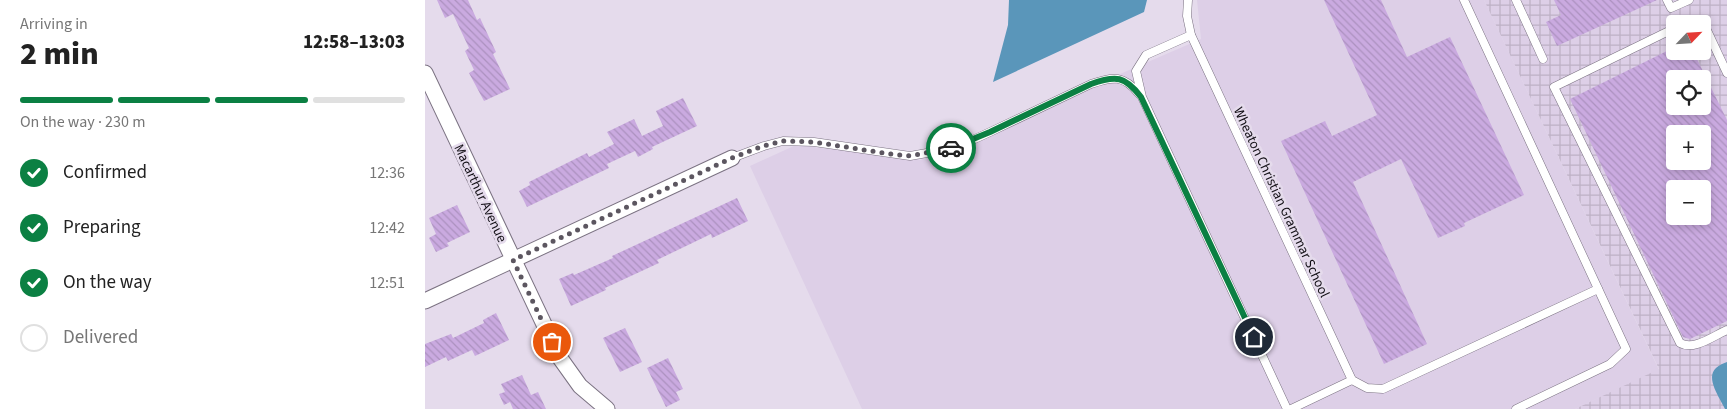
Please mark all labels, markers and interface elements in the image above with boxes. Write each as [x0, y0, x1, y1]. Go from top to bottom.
text: Arriving in [20, 13, 88, 35]
north arrow [1666, 15, 1711, 60]
map controls [1666, 15, 1711, 225]
text: 12:58–13:03 [303, 29, 405, 56]
text: 2 min [20, 31, 99, 77]
button: locate [1666, 70, 1711, 115]
street label: Wheaton Christian Grammar School [1228, 104, 1334, 301]
text: On the way · 230 m [20, 111, 145, 133]
courier [926, 123, 976, 173]
button: + [1666, 125, 1711, 170]
icon: car [937, 134, 965, 162]
street label: Macarthur Avenue [449, 141, 512, 246]
icon: check [20, 159, 48, 187]
text: Confirmed [63, 159, 147, 186]
text: 12:36 [369, 162, 405, 184]
button: − [1666, 180, 1711, 225]
icon: check [20, 214, 48, 242]
text: Preparing [63, 214, 141, 241]
text: 12:42 [369, 217, 405, 239]
icon: check [20, 269, 48, 297]
text: On the way [63, 269, 152, 296]
text: 12:51 [369, 272, 405, 294]
pin [1233, 316, 1275, 358]
pin [531, 321, 573, 363]
icon: home [1240, 323, 1268, 351]
text: Delivered [63, 324, 138, 351]
icon: bag [538, 328, 566, 356]

